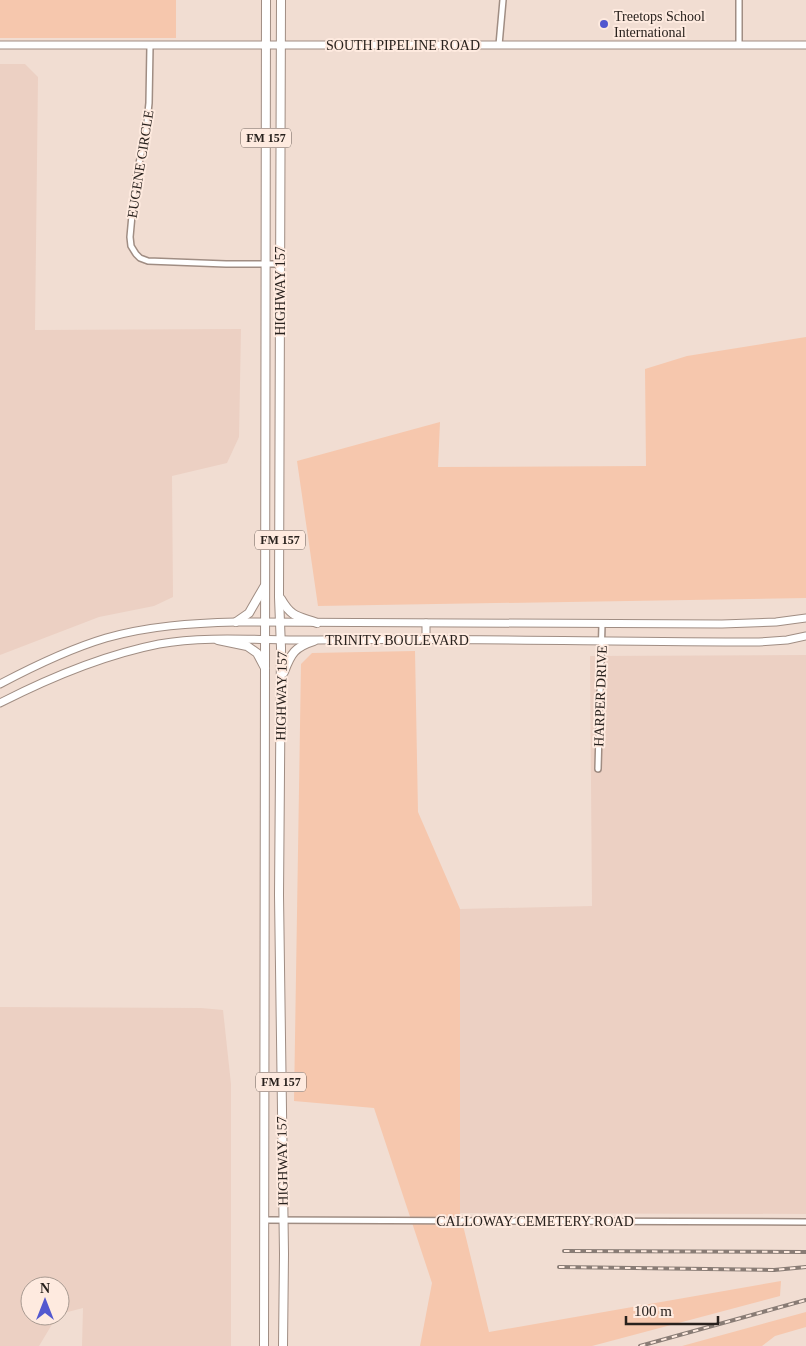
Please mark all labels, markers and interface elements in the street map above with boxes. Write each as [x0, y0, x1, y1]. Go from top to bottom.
place label: Treetops School International [614, 9, 705, 40]
marker: Treetops School International [598, 18, 610, 30]
street label: SOUTH PIPELINE ROAD [326, 38, 480, 53]
street label: EUGENE CIRCLE [125, 109, 156, 219]
road number: FM 157 [241, 128, 291, 148]
street label: HIGHWAY 157 [273, 246, 288, 336]
road number: FM 157 [255, 530, 305, 550]
street label: TRINITY BOULEVARD [325, 633, 469, 648]
street label: HARPER DRIVE [591, 645, 610, 747]
street label: HIGHWAY 157 [273, 651, 290, 741]
road number: FM 157 [256, 1072, 306, 1092]
street label: HIGHWAY 157 [274, 1116, 291, 1206]
street label: CALLOWAY CEMETERY ROAD [436, 1214, 634, 1229]
north arrow [20, 1276, 70, 1326]
text: N [40, 1281, 50, 1296]
scale bar [626, 1294, 718, 1326]
text: 100 m [634, 1303, 672, 1319]

